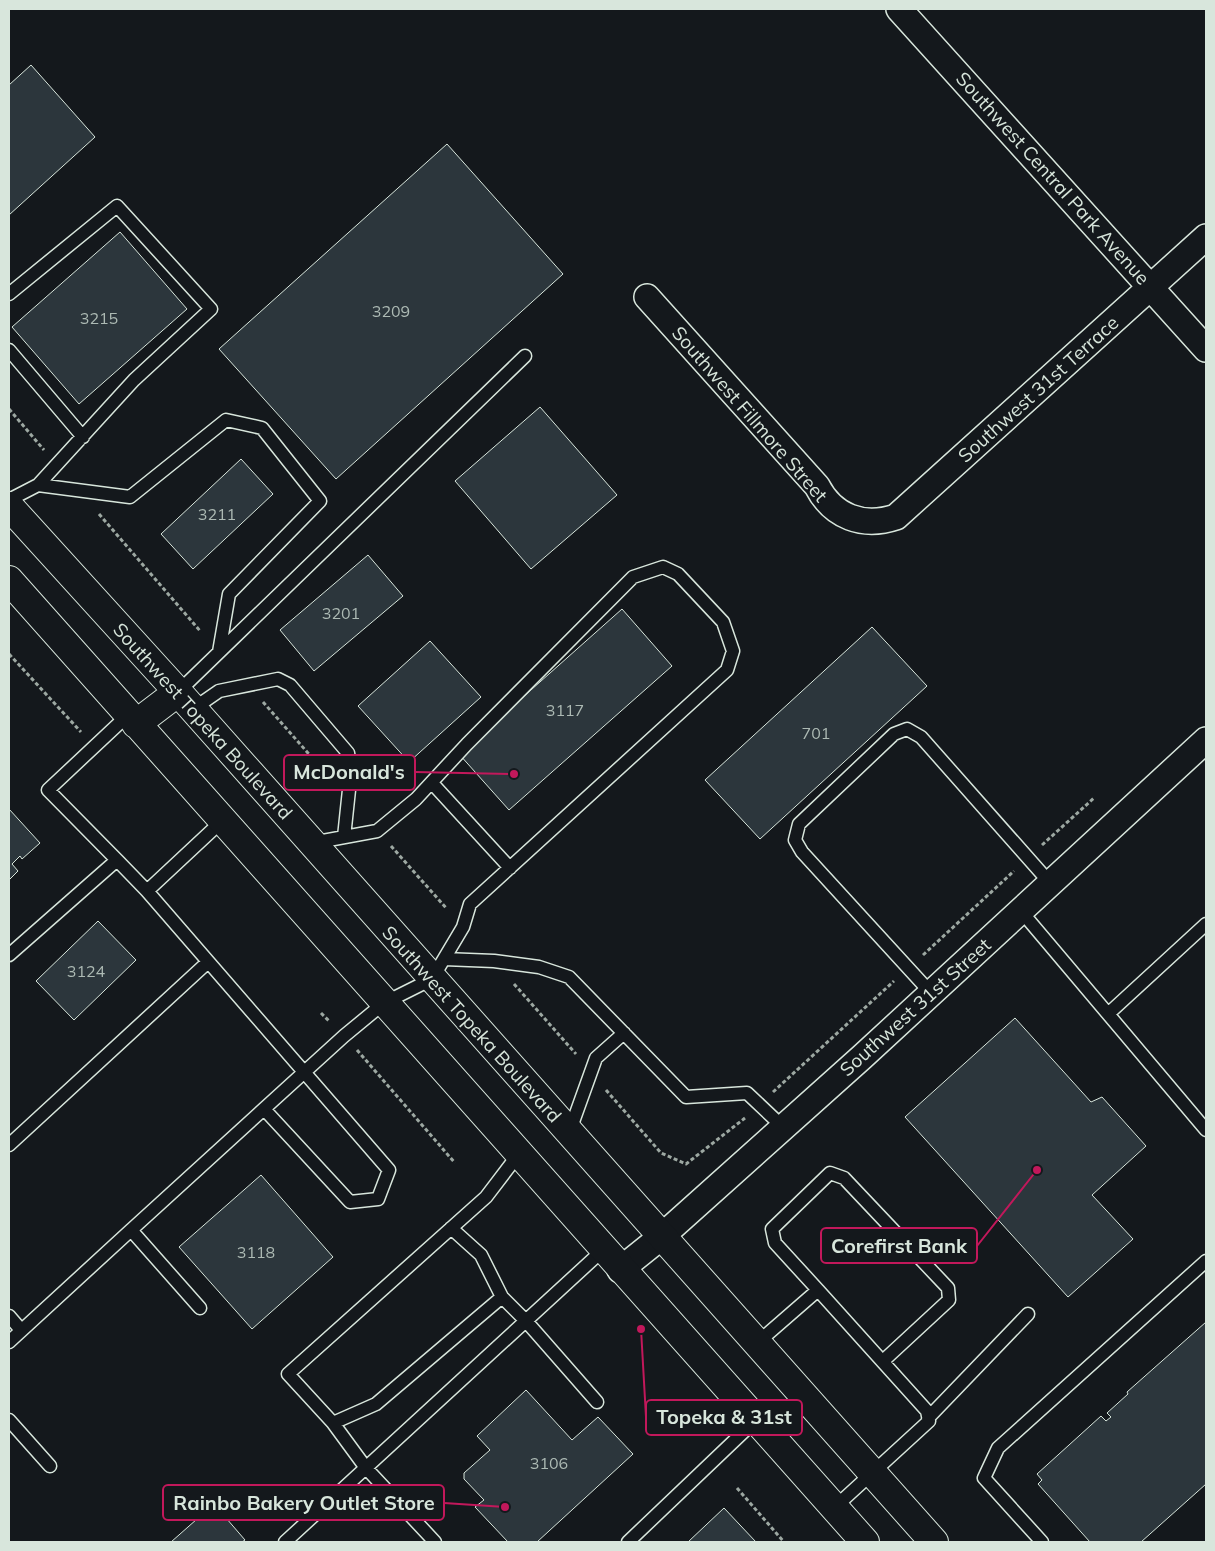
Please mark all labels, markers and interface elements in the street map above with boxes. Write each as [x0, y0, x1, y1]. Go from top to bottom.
street label: Southwest Central Park Avenue [951, 67, 1155, 289]
house number: 3209 [372, 301, 410, 321]
house number: 3215 [80, 308, 118, 328]
street label: Southwest 31st Terrace [953, 311, 1123, 467]
street label: Southwest Fillmore Street [667, 321, 833, 507]
house number: 3211 [198, 504, 236, 524]
house number: 3201 [322, 603, 360, 623]
street label: Southwest Topeka Boulevard [108, 618, 298, 824]
house number: 3117 [546, 700, 584, 720]
house number: 701 [802, 723, 830, 743]
callout: McDonald's [284, 755, 415, 790]
text: McDonald's [293, 759, 405, 784]
street label: Southwest Topeka Boulevard [377, 921, 567, 1127]
street label: Southwest 31st Street [834, 933, 996, 1081]
house number: 3124 [67, 961, 106, 981]
callout: Corefirst Bank [821, 1228, 977, 1263]
text: Corefirst Bank [831, 1233, 968, 1258]
house number: 3118 [237, 1242, 275, 1262]
callout: Topeka & 31st [646, 1400, 802, 1435]
text: Topeka & 31st [656, 1404, 792, 1429]
house number: 3106 [530, 1453, 568, 1473]
callout: Rainbo Bakery Outlet Store [163, 1485, 444, 1520]
text: Rainbo Bakery Outlet Store [173, 1490, 435, 1515]

